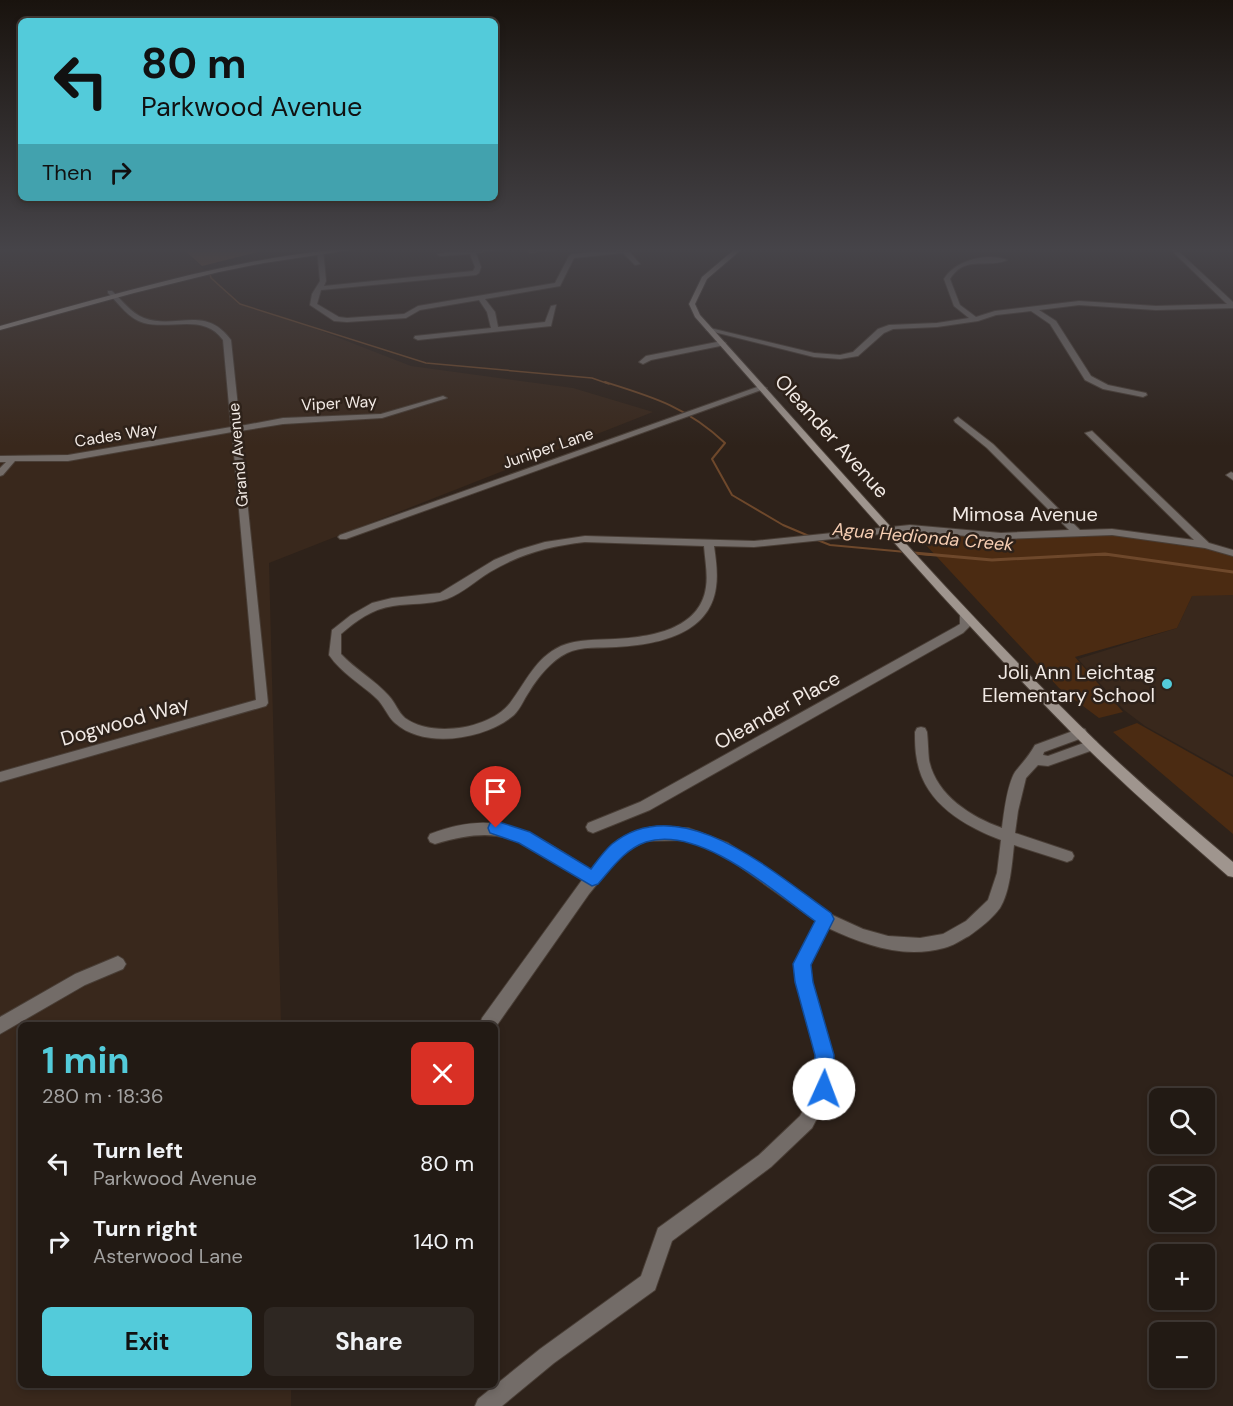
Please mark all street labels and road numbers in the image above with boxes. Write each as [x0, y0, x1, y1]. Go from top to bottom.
street label: Oleander Avenue [769, 368, 895, 504]
street label: Viper Way [301, 391, 378, 415]
street label: Grand Avenue [223, 402, 253, 508]
street label: Cades Way [73, 418, 159, 452]
street label: Juniper Lane [500, 423, 596, 473]
street label: Mimosa Avenue [952, 501, 1098, 527]
street label: Oleander Place [709, 665, 845, 755]
street label: Dogwood Way [58, 690, 192, 752]

